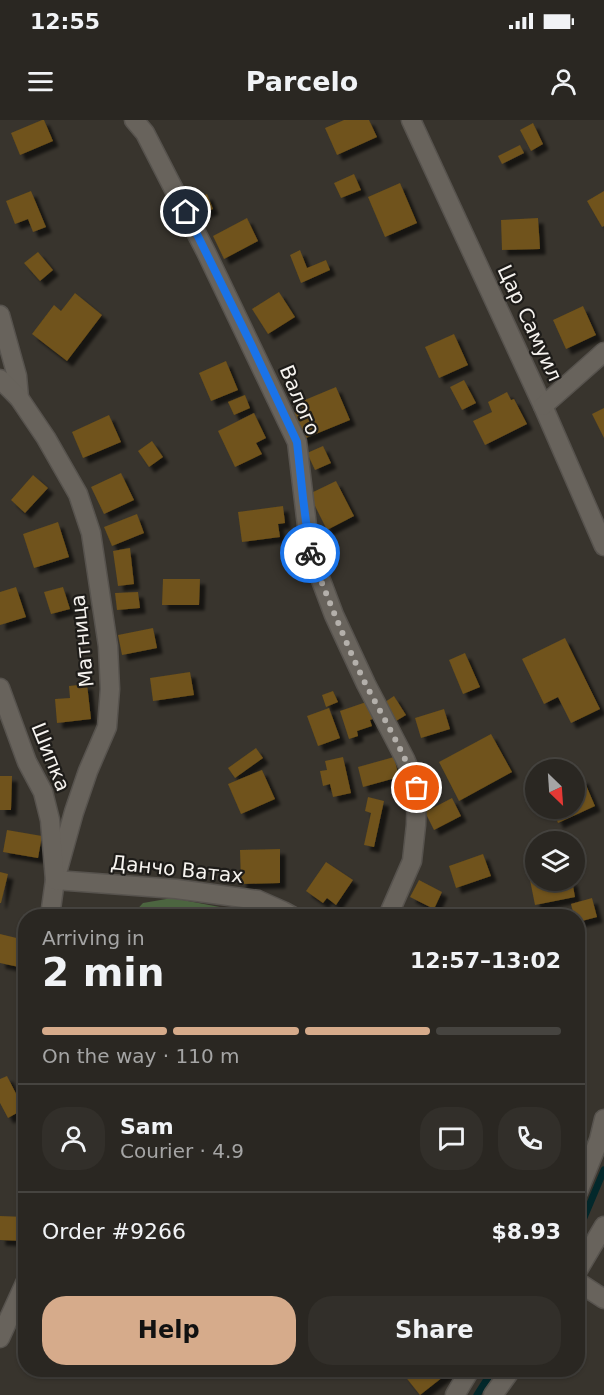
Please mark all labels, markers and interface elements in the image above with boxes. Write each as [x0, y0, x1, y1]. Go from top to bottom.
text: 12:55 [30, 9, 100, 34]
icon: menu [24, 65, 57, 98]
icon: person [547, 65, 580, 98]
text: Parcelo [246, 66, 358, 97]
pin [160, 186, 211, 237]
icon: home [169, 195, 202, 228]
street label: Цар Самуил [493, 261, 567, 385]
street label: Валого [275, 361, 325, 439]
courier [280, 523, 340, 583]
icon: bike [294, 537, 327, 570]
street label: Матница [65, 593, 99, 689]
street label: Шипка [26, 719, 76, 795]
north arrow [525, 759, 585, 819]
map controls [525, 759, 585, 891]
pin [391, 762, 442, 813]
icon: bag [400, 771, 433, 804]
button: layers [525, 831, 585, 891]
street label: Данчо Ватах [110, 850, 245, 888]
text: Arriving in [42, 926, 145, 950]
text: 12:57–13:02 [410, 948, 561, 973]
text: 2 min [42, 950, 164, 995]
text: On the way · 110 m [42, 1044, 240, 1068]
button: person [42, 1107, 105, 1170]
button: chat [420, 1107, 483, 1170]
button: phone [498, 1107, 561, 1170]
text: Sam [120, 1114, 174, 1139]
text: Courier · 4.9 [120, 1139, 244, 1163]
text: Order #9266 [42, 1219, 186, 1244]
text: $8.93 [491, 1219, 561, 1244]
button: Help [42, 1296, 296, 1365]
button: Share [308, 1296, 561, 1365]

